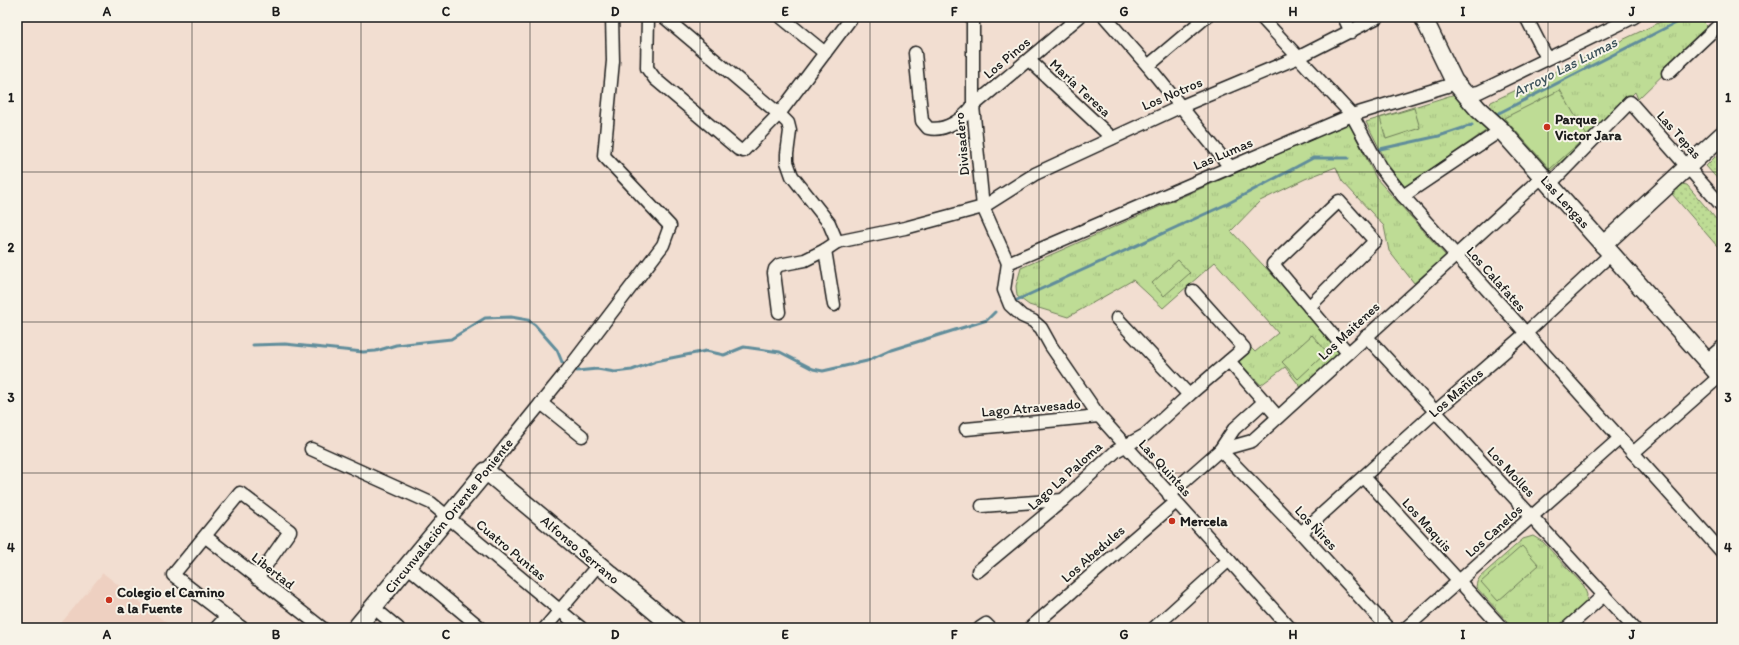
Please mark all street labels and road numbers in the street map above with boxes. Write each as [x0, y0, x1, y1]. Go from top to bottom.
street label: Los Pinos [980, 33, 1034, 83]
street label: María Teresa [1046, 55, 1114, 121]
street label: Los Notros [1139, 74, 1205, 114]
street label: Las Tepas [1653, 107, 1705, 163]
street label: Divisadero [951, 112, 973, 176]
street label: Las Lumas [1191, 134, 1255, 174]
street label: Las Lengas [1537, 172, 1593, 232]
street label: Los Calafates [1462, 243, 1530, 315]
street label: Los Maitenes [1315, 298, 1383, 364]
street label: Los Mañíos [1425, 365, 1487, 421]
street label: Lago Atravesado [981, 395, 1081, 421]
street label: Circunvalación Oriente Poniente [381, 435, 517, 597]
street label: Las Quintas [1135, 436, 1195, 500]
street label: Lago La Paloma [1024, 438, 1106, 514]
street label: Los Molles [1483, 443, 1539, 501]
street label: Los Maquis [1398, 495, 1456, 555]
street label: Los Canelos [1462, 501, 1526, 561]
street label: Los Ñires [1291, 502, 1341, 554]
street label: Alfonso Serrano [537, 512, 623, 588]
street label: Cuatro Puntas [472, 516, 550, 584]
street label: Los Abedules [1058, 522, 1128, 586]
street label: Libertad [248, 549, 298, 593]

